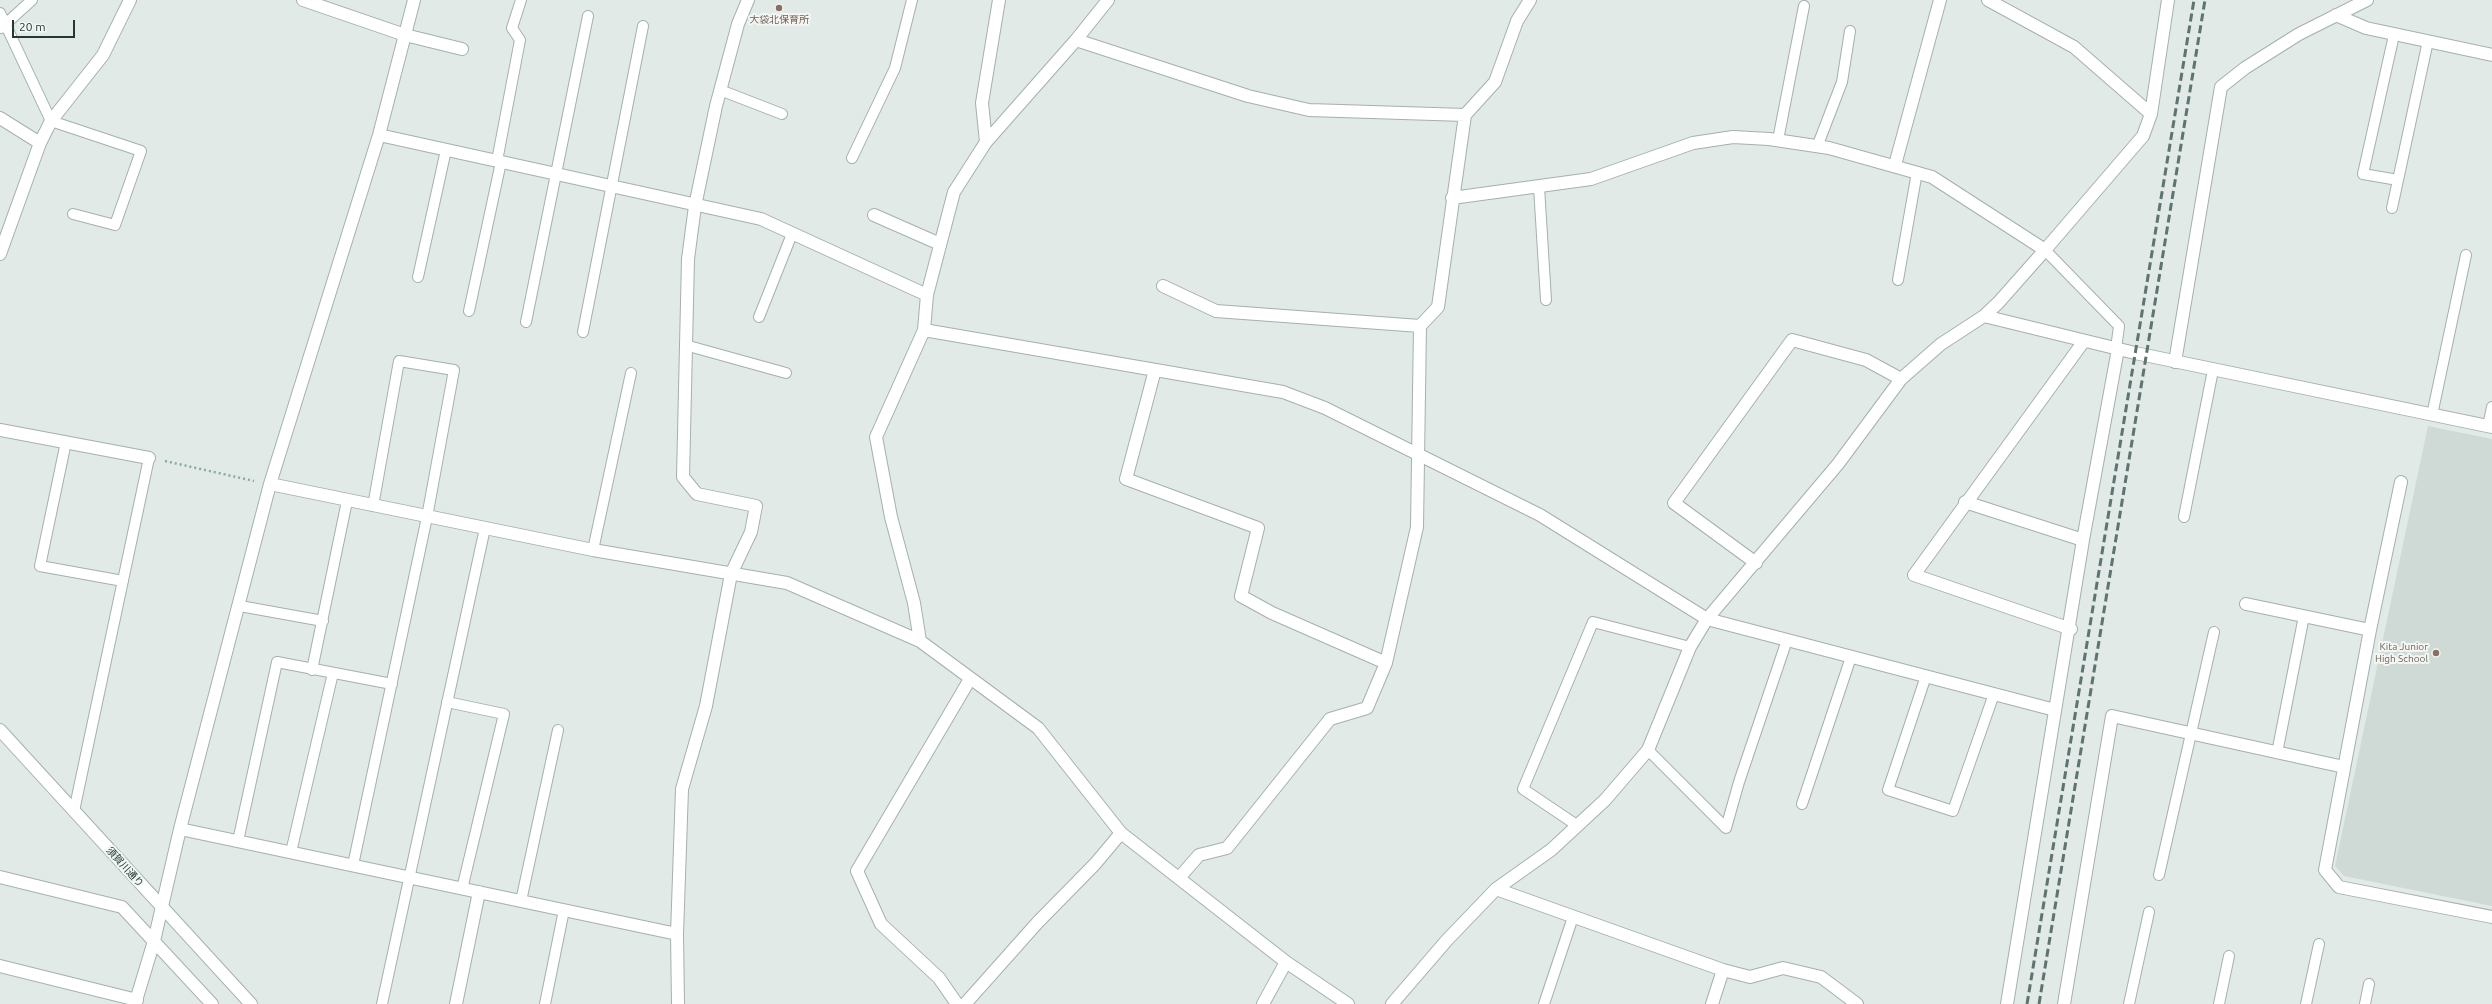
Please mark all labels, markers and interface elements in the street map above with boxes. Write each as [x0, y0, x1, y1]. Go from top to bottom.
marker: 大袋北保育所 [774, 3, 784, 13]
scale bar [14, 12, 77, 38]
place label: 大袋北保育所 [749, 14, 809, 26]
text: 20 m [19, 20, 46, 33]
place label: Kita Junior High School [2375, 641, 2428, 664]
marker: Kita Junior High School [2431, 648, 2441, 658]
street label: 須賀川通り [104, 844, 146, 890]

